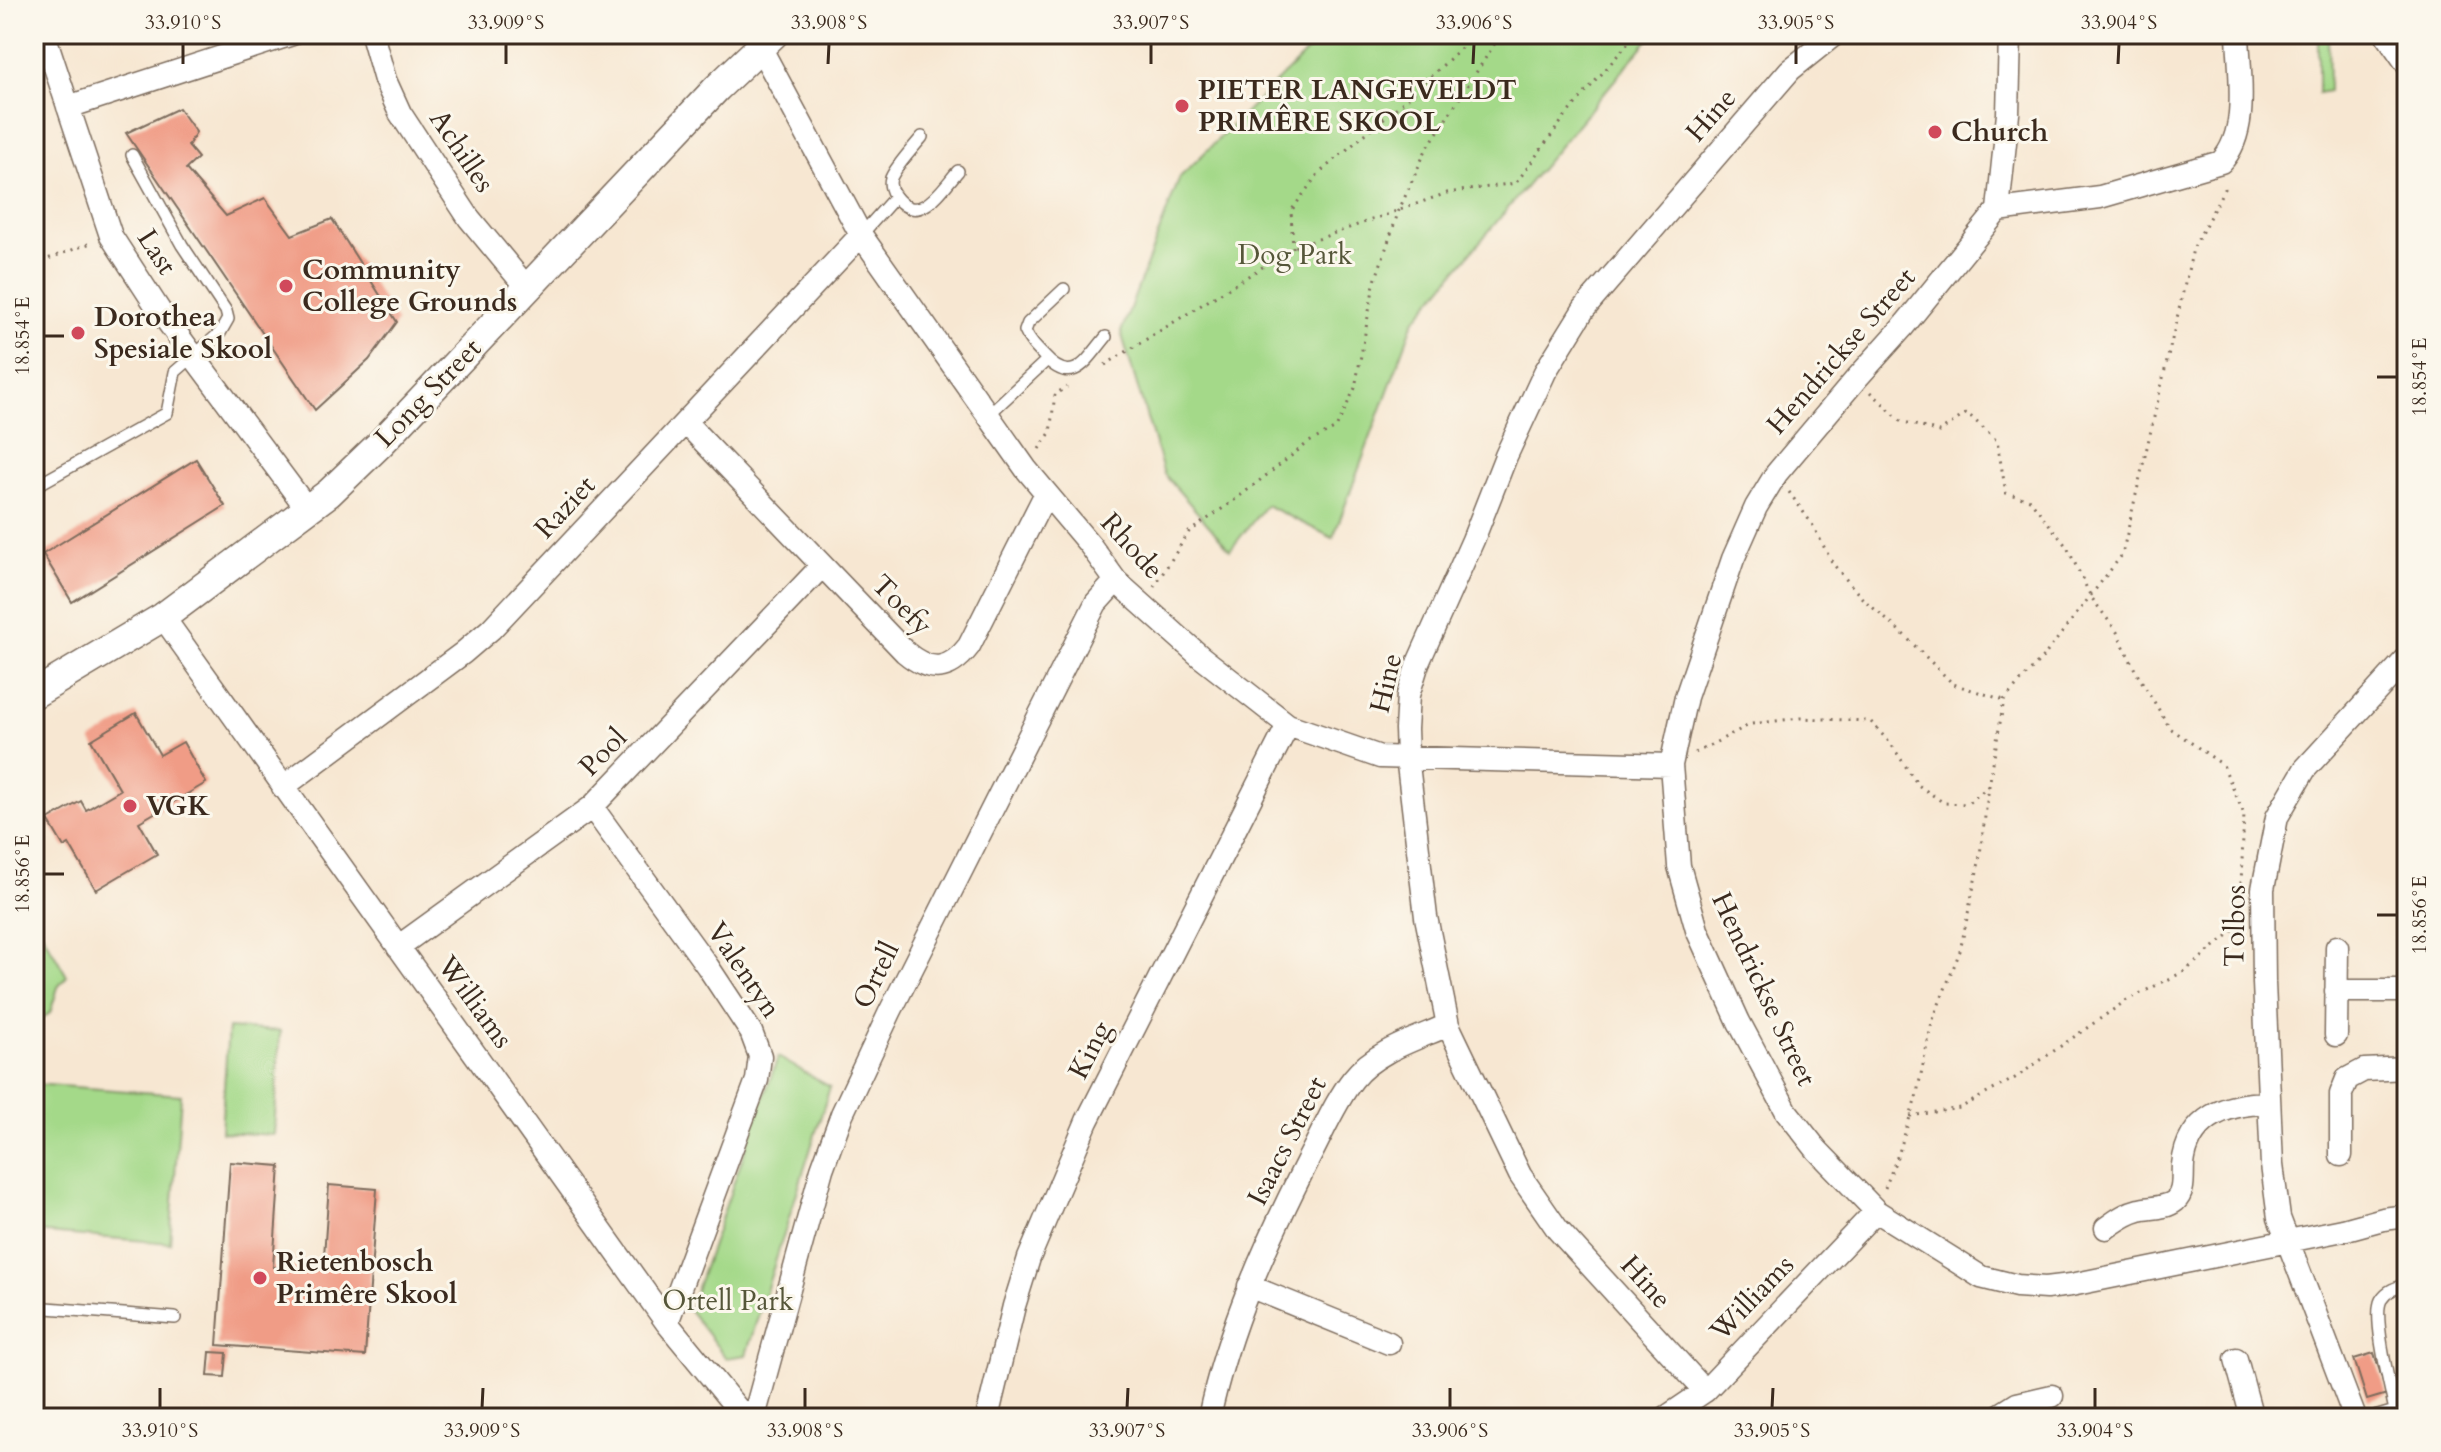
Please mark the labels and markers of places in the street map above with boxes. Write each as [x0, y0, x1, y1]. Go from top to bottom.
place label: PIETER LANGEVELDT PRIMÊRE SKOOL [1198, 71, 1517, 141]
marker: PIETER LANGEVELDT PRIMÊRE SKOOL [1173, 97, 1191, 115]
place label: Church [1951, 113, 2049, 151]
marker: Church [1926, 123, 1944, 141]
place label: Community College Grounds [302, 251, 517, 321]
marker: Community College Grounds [277, 277, 295, 295]
place label: Dorothea Spesiale Skool [94, 298, 272, 368]
marker: Dorothea Spesiale Skool [69, 324, 87, 342]
place label: VGK [146, 787, 210, 825]
marker: VGK [121, 797, 139, 815]
place label: Rietenbosch Primêre Skool [276, 1243, 457, 1313]
marker: Rietenbosch Primêre Skool [251, 1269, 269, 1287]

